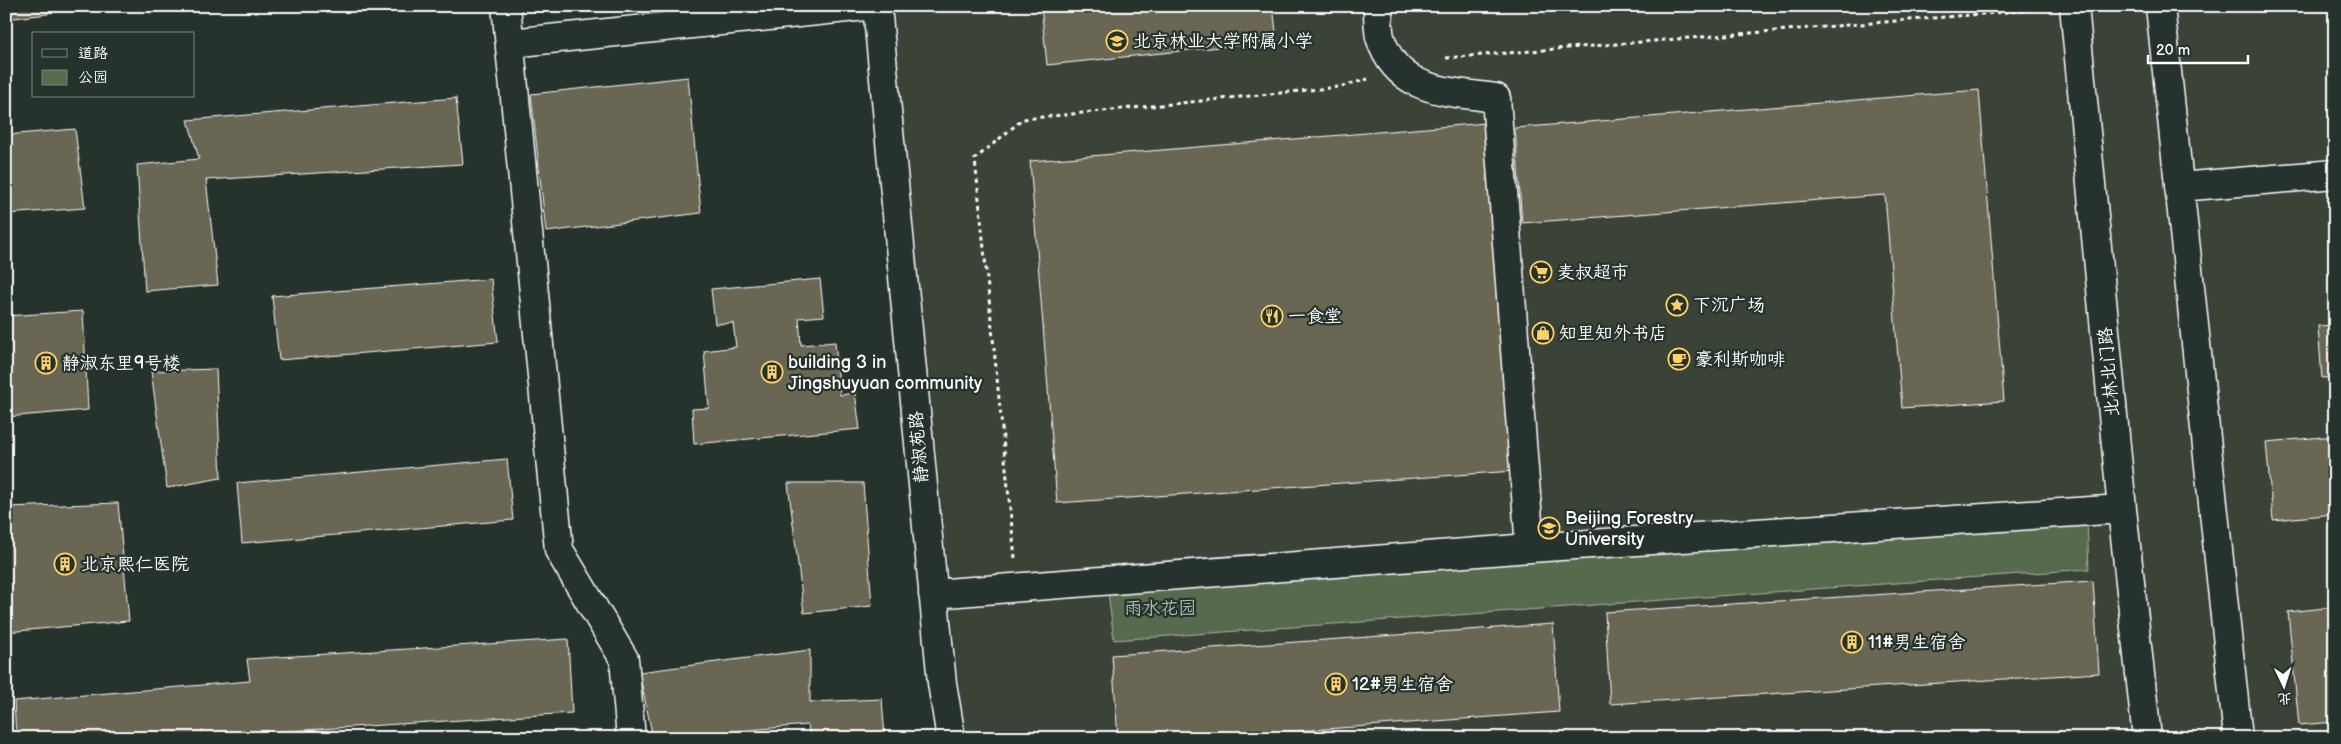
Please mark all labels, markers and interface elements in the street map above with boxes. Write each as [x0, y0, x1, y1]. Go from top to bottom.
school or university icon: 北京林业大学附属小学 [1105, 29, 1129, 53]
place label: 北京林业大学附属小学 [1133, 31, 1313, 52]
legend [32, 32, 195, 98]
scale bar [2148, 32, 2248, 64]
text: 20 m [2156, 41, 2190, 60]
text: 道路 [78, 44, 108, 63]
text: 公园 [78, 68, 108, 87]
supermarket icon: 麦叔超市 [1529, 260, 1553, 284]
place label: 麦叔超市 [1557, 262, 1629, 283]
place icon: 下沉广场 [1665, 293, 1689, 317]
place label: 下沉广场 [1693, 295, 1765, 316]
restaurant icon: 一食堂 [1260, 304, 1284, 328]
place label: 一食堂 [1288, 306, 1342, 327]
shop icon: 知里知外书店 [1531, 321, 1555, 345]
place label: 知里知外书店 [1559, 323, 1667, 344]
street label: 北林北门路 [2095, 326, 2123, 418]
cafe icon: 豪利斯咖啡 [1667, 347, 1691, 371]
place label: 豪利斯咖啡 [1695, 349, 1785, 370]
building icon: 静淑东里9号楼 [34, 351, 58, 375]
place label: building 3 in Jingshuyuan community [788, 352, 983, 394]
place label: 静淑东里9号楼 [62, 353, 180, 374]
building icon: building 3 in Jingshuyuan community [760, 360, 784, 384]
street label: 静淑苑路 [905, 410, 933, 484]
place label: Beijing Forestry University [1565, 508, 1694, 550]
school or university icon: Beijing Forestry University [1537, 516, 1561, 540]
building icon: 北京熙仁医院 [53, 552, 77, 576]
place label: 北京熙仁医院 [81, 554, 189, 575]
park label: 雨水花园 [1124, 598, 1196, 619]
building icon: 11#男生宿舍 [1840, 630, 1864, 654]
place label: 11#男生宿舍 [1868, 632, 1966, 653]
north arrow [2258, 662, 2308, 712]
building icon: 12#男生宿舍 [1324, 672, 1348, 696]
place label: 12#男生宿舍 [1352, 674, 1453, 695]
text: 北 [2277, 690, 2292, 707]

